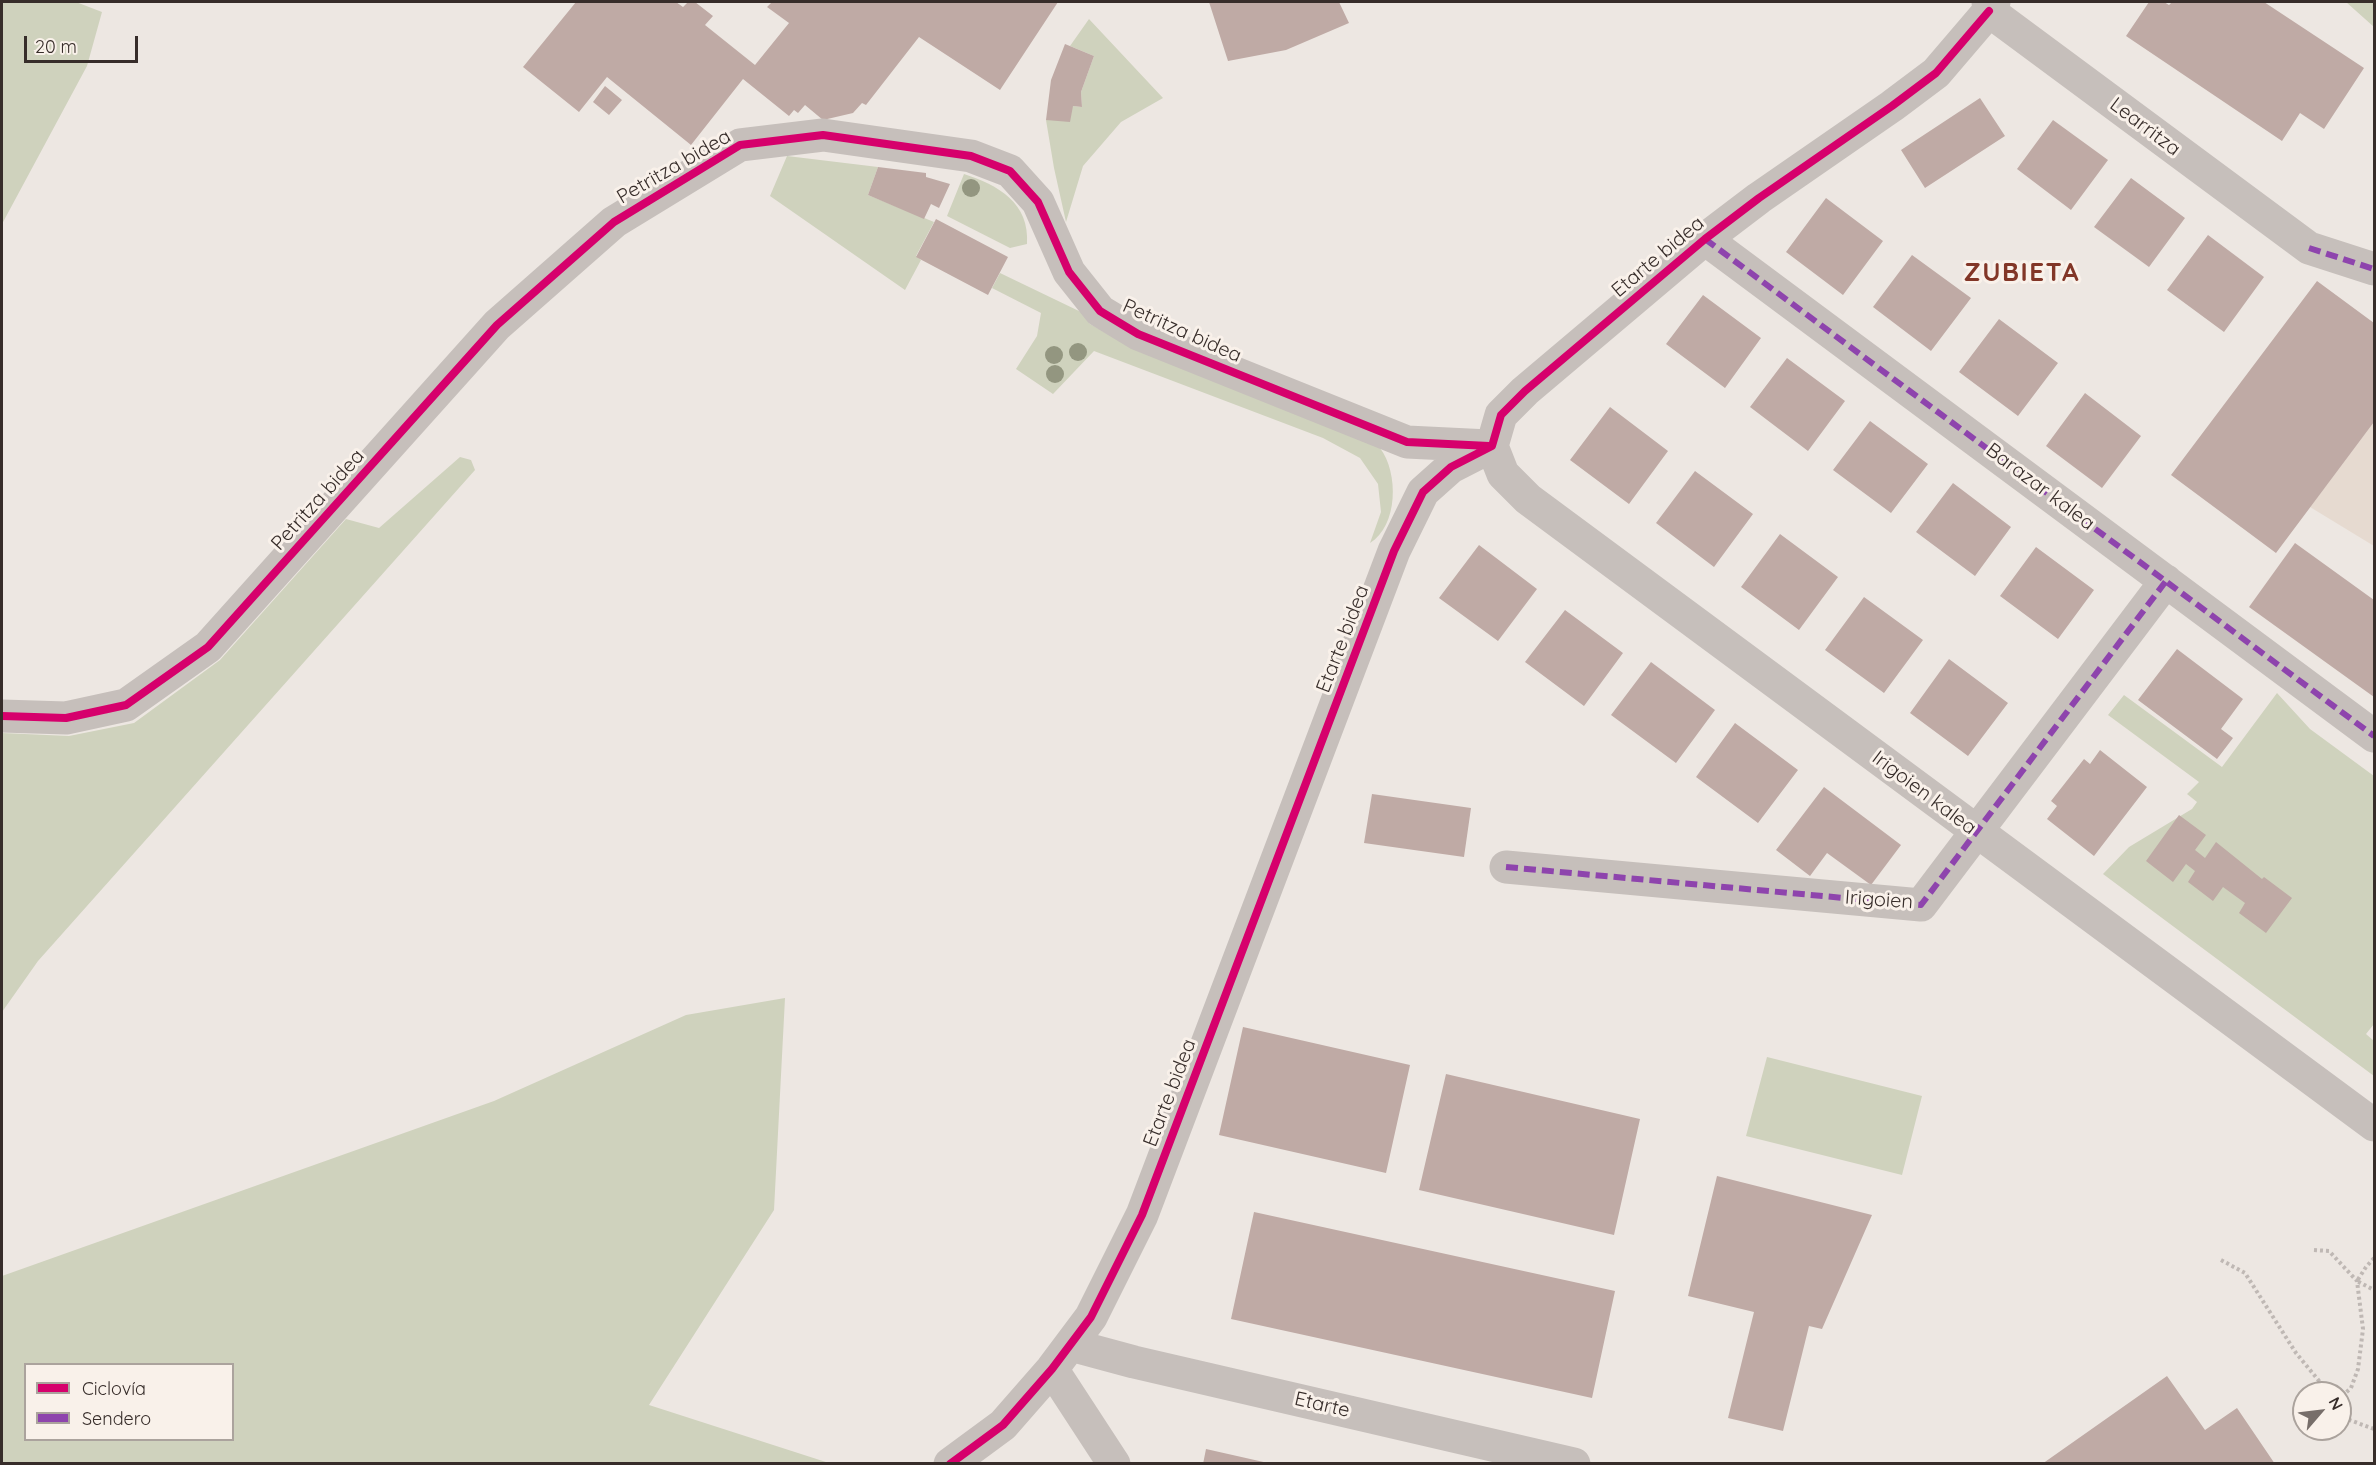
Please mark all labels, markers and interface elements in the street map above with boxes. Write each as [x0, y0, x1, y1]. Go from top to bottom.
scale bar [27, 24, 141, 62]
text: 20 m [35, 35, 77, 58]
street label: Learritza [2105, 93, 2185, 161]
street label: Petritza bidea [613, 125, 735, 209]
street label: Etarte bidea [1607, 211, 1709, 303]
district label: ZUBIETA [1964, 257, 2080, 289]
street label: Petritza bidea [1119, 294, 1245, 368]
street label: Barazar kalea [1981, 438, 2099, 536]
street label: Petritza bidea [266, 445, 370, 555]
street label: Etarte bidea [1311, 582, 1375, 696]
street label: Irigoien kalea [1867, 746, 1981, 840]
street label: Irigoien [1844, 886, 1914, 914]
street label: Etarte bidea [1138, 1036, 1202, 1150]
legend [24, 1363, 234, 1441]
text: Ciclovía [82, 1377, 146, 1400]
north arrow [2292, 1381, 2352, 1441]
street label: Etarte [1292, 1387, 1352, 1423]
text: N [2325, 1394, 2348, 1413]
text: Sendero [82, 1407, 151, 1430]

